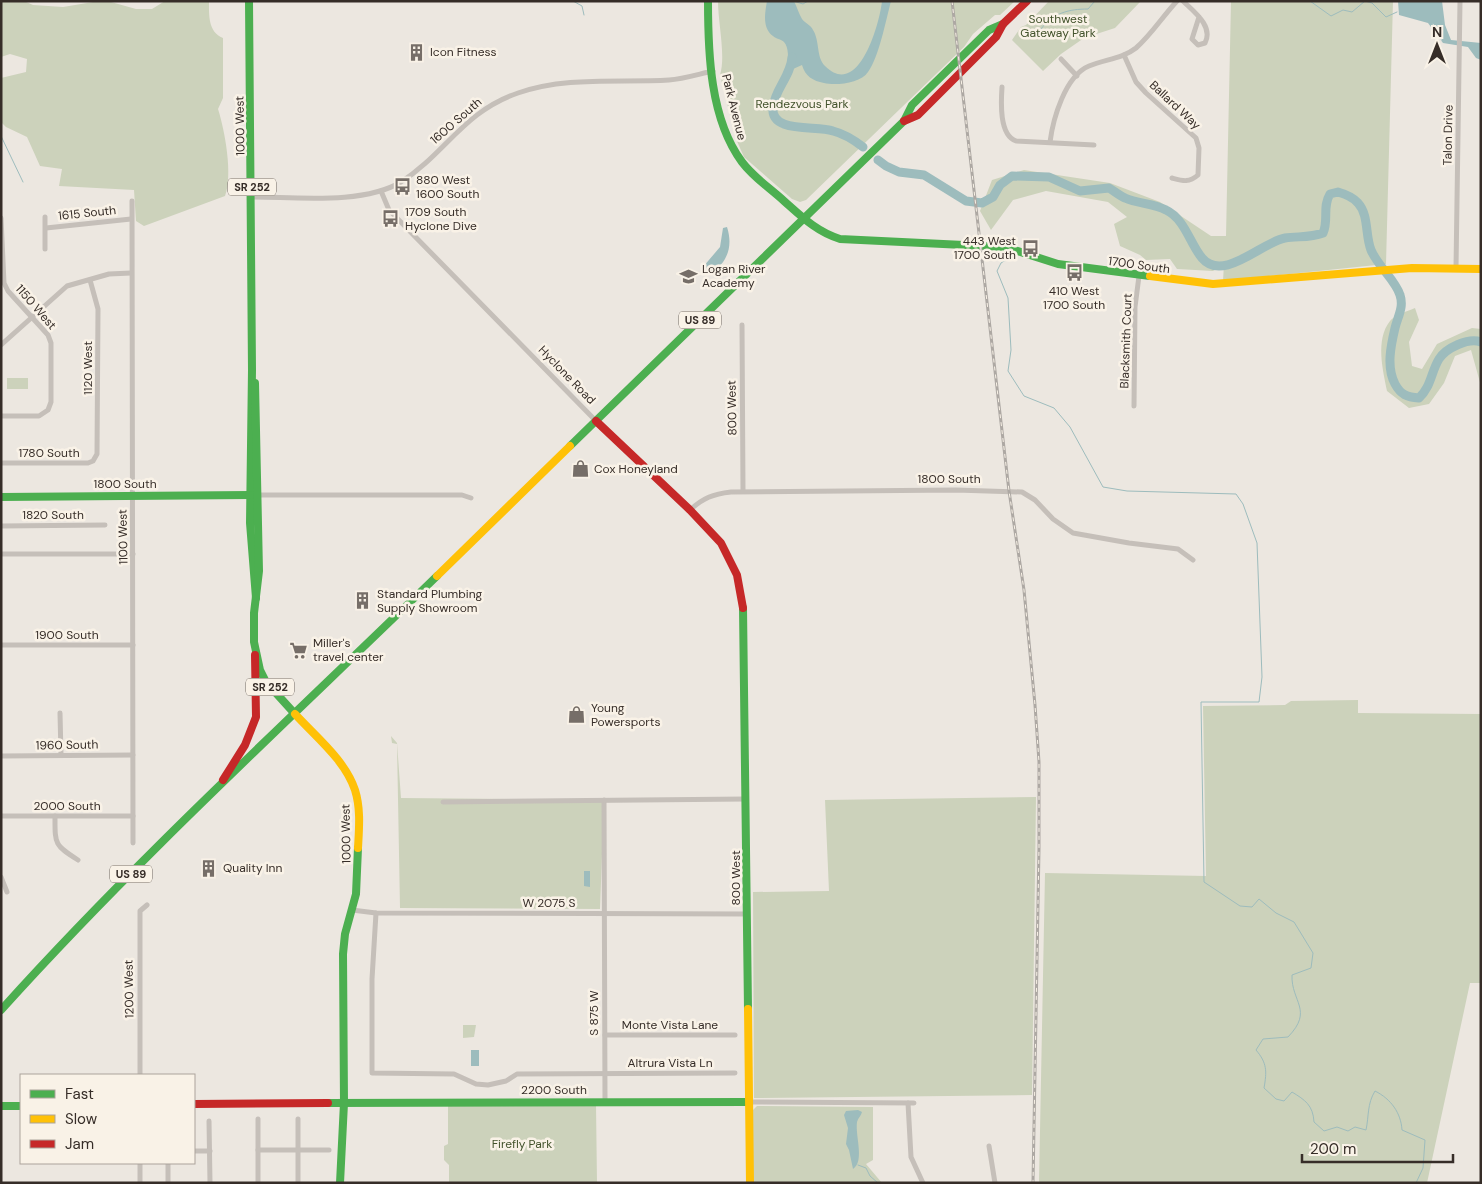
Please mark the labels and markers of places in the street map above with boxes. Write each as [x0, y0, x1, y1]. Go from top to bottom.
building icon: Icon Fitness [406, 42, 426, 62]
place label: Icon Fitness [430, 44, 497, 60]
place label: 880 West 1600 South [416, 172, 480, 202]
bus stop icon: 880 West 1600 South [392, 177, 412, 197]
place label: 1709 South Hyclone Dive [405, 204, 477, 234]
bus stop icon: 1709 South Hyclone Dive [381, 209, 401, 229]
place label: 443 West 1700 South [954, 233, 1016, 263]
bus stop icon: 443 West 1700 South [1020, 238, 1040, 258]
place label: Logan River Academy [702, 261, 766, 291]
bus stop icon: 410 West 1700 South [1064, 262, 1084, 282]
school or university icon: Logan River Academy [678, 266, 698, 286]
place label: 410 West 1700 South [1043, 283, 1105, 313]
shop icon: Cox Honeyland [570, 459, 590, 479]
place label: Cox Honeyland [594, 461, 678, 477]
place label: Standard Plumbing Supply Showroom [377, 586, 483, 616]
building icon: Standard Plumbing Supply Showroom [353, 591, 373, 611]
place label: Miller's travel center [313, 635, 384, 665]
supermarket icon: Miller's travel center [289, 640, 309, 660]
place label: Young Powersports [591, 700, 661, 730]
shop icon: Young Powersports [567, 705, 587, 725]
building icon: Quality Inn [199, 858, 219, 878]
place label: Quality Inn [223, 860, 283, 876]

